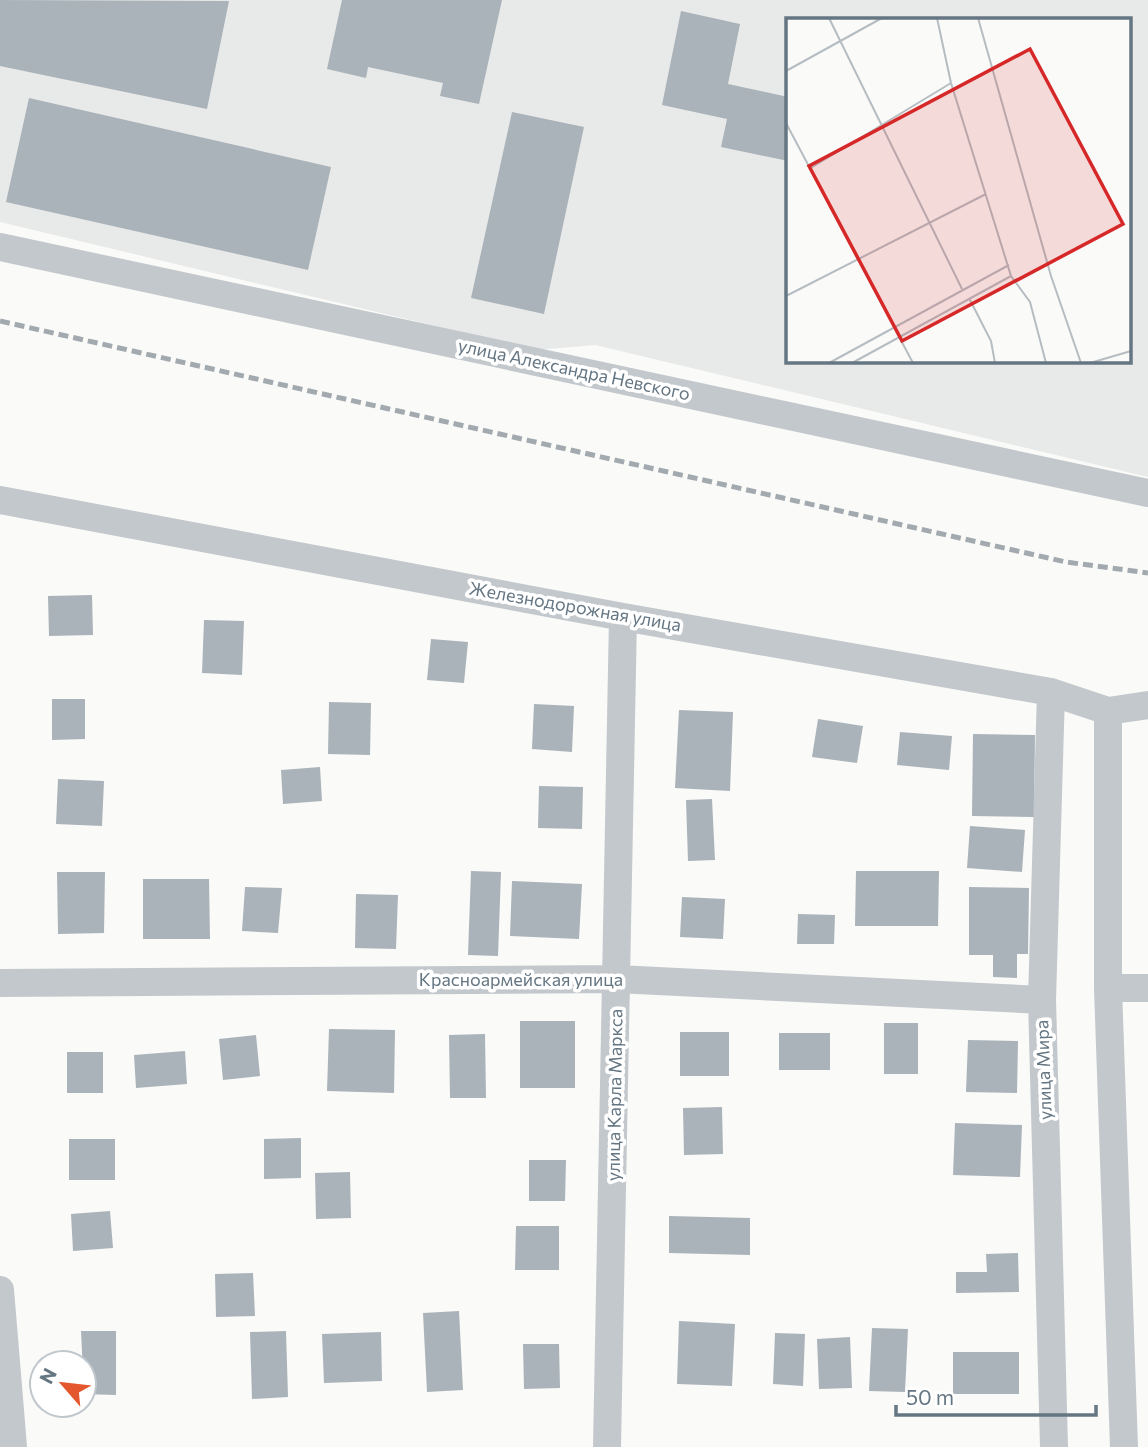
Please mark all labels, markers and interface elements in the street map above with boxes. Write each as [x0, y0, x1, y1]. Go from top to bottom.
inset map [786, 18, 1130, 362]
street label: улица Александра Невского [456, 334, 692, 404]
street label: Железнодорожная улица [467, 577, 683, 636]
street label: Красноармейская улица [419, 968, 623, 990]
street label: улица Карла Маркса [601, 1009, 627, 1181]
street label: улица Мира [1030, 1020, 1056, 1120]
north arrow [28, 1349, 98, 1419]
text: N [34, 1364, 61, 1387]
scale bar [896, 1374, 1096, 1418]
text: 50 m [906, 1384, 954, 1409]

